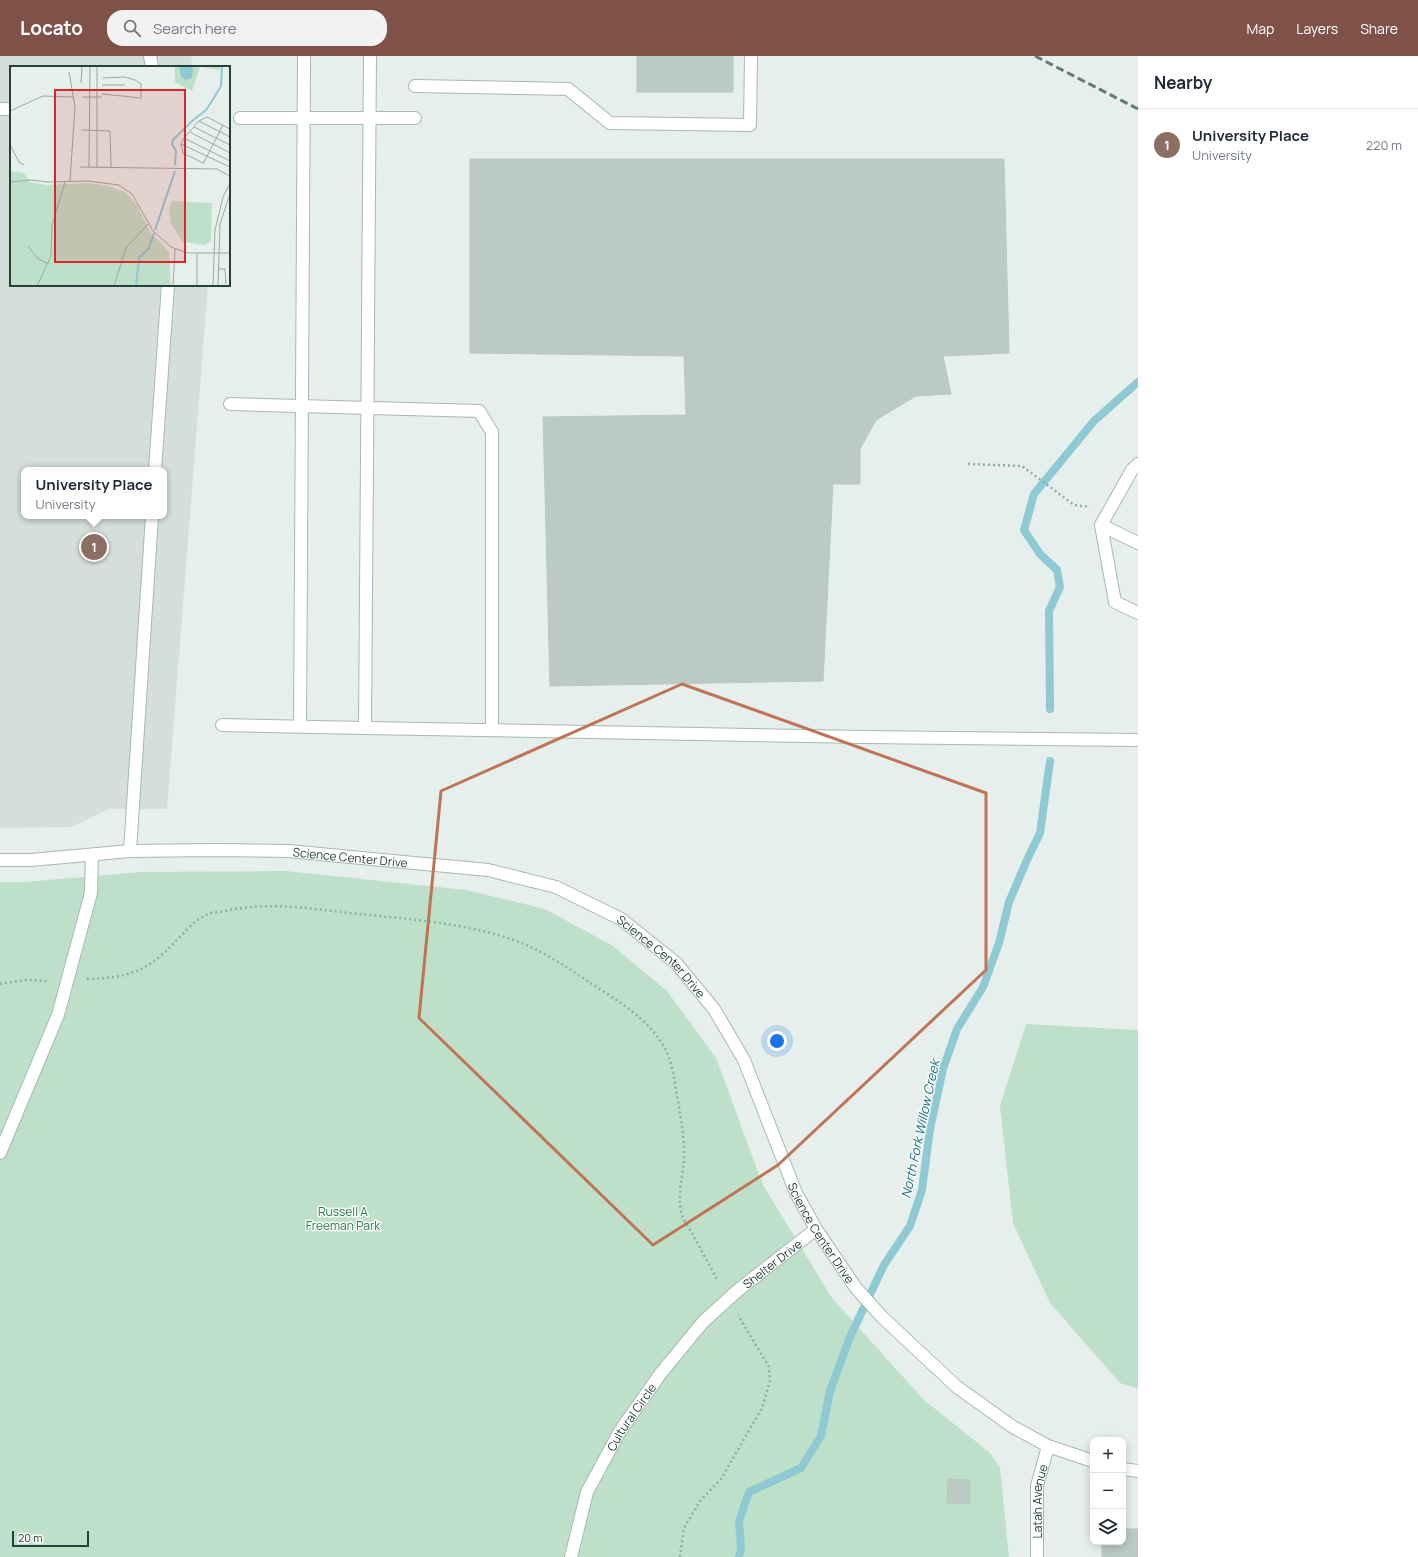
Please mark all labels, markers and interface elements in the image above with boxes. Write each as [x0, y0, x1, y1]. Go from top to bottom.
search box [107, 10, 387, 46]
text: Locato [20, 15, 83, 41]
icon: search [121, 17, 143, 39]
text: Search here [153, 18, 236, 39]
text: Map [1246, 19, 1274, 38]
text: Layers [1296, 19, 1338, 38]
text: Share [1360, 19, 1398, 38]
inset map [10, 66, 230, 286]
text: Nearby [1154, 71, 1212, 94]
text: University Place [1192, 125, 1309, 146]
text: 1 [1164, 136, 1170, 154]
text: 220 m [1366, 136, 1402, 154]
text: University [1192, 146, 1252, 164]
popup [21, 467, 167, 519]
text: University Place [36, 474, 152, 495]
text: University [36, 495, 96, 513]
pin: 1 [81, 532, 107, 562]
street label: Science Center Drive [292, 843, 409, 871]
street label: Science Center Drive [614, 911, 710, 1001]
your location [767, 1031, 787, 1051]
water label: North Fork Willow Creek [897, 1056, 944, 1200]
street label: Science Center Drive [784, 1180, 859, 1286]
park label: Russell A Freeman Park [306, 1203, 381, 1234]
street label: Shelter Drive [739, 1235, 805, 1292]
street label: Cultural Circle [602, 1380, 660, 1454]
map controls [1090, 1437, 1126, 1545]
button: + [1090, 1437, 1126, 1473]
street label: Latah Avenue [1029, 1462, 1051, 1538]
button: − [1090, 1473, 1126, 1509]
button: layers [1090, 1509, 1126, 1545]
scale bar [12, 1529, 89, 1548]
text: 20 m [18, 1530, 43, 1545]

